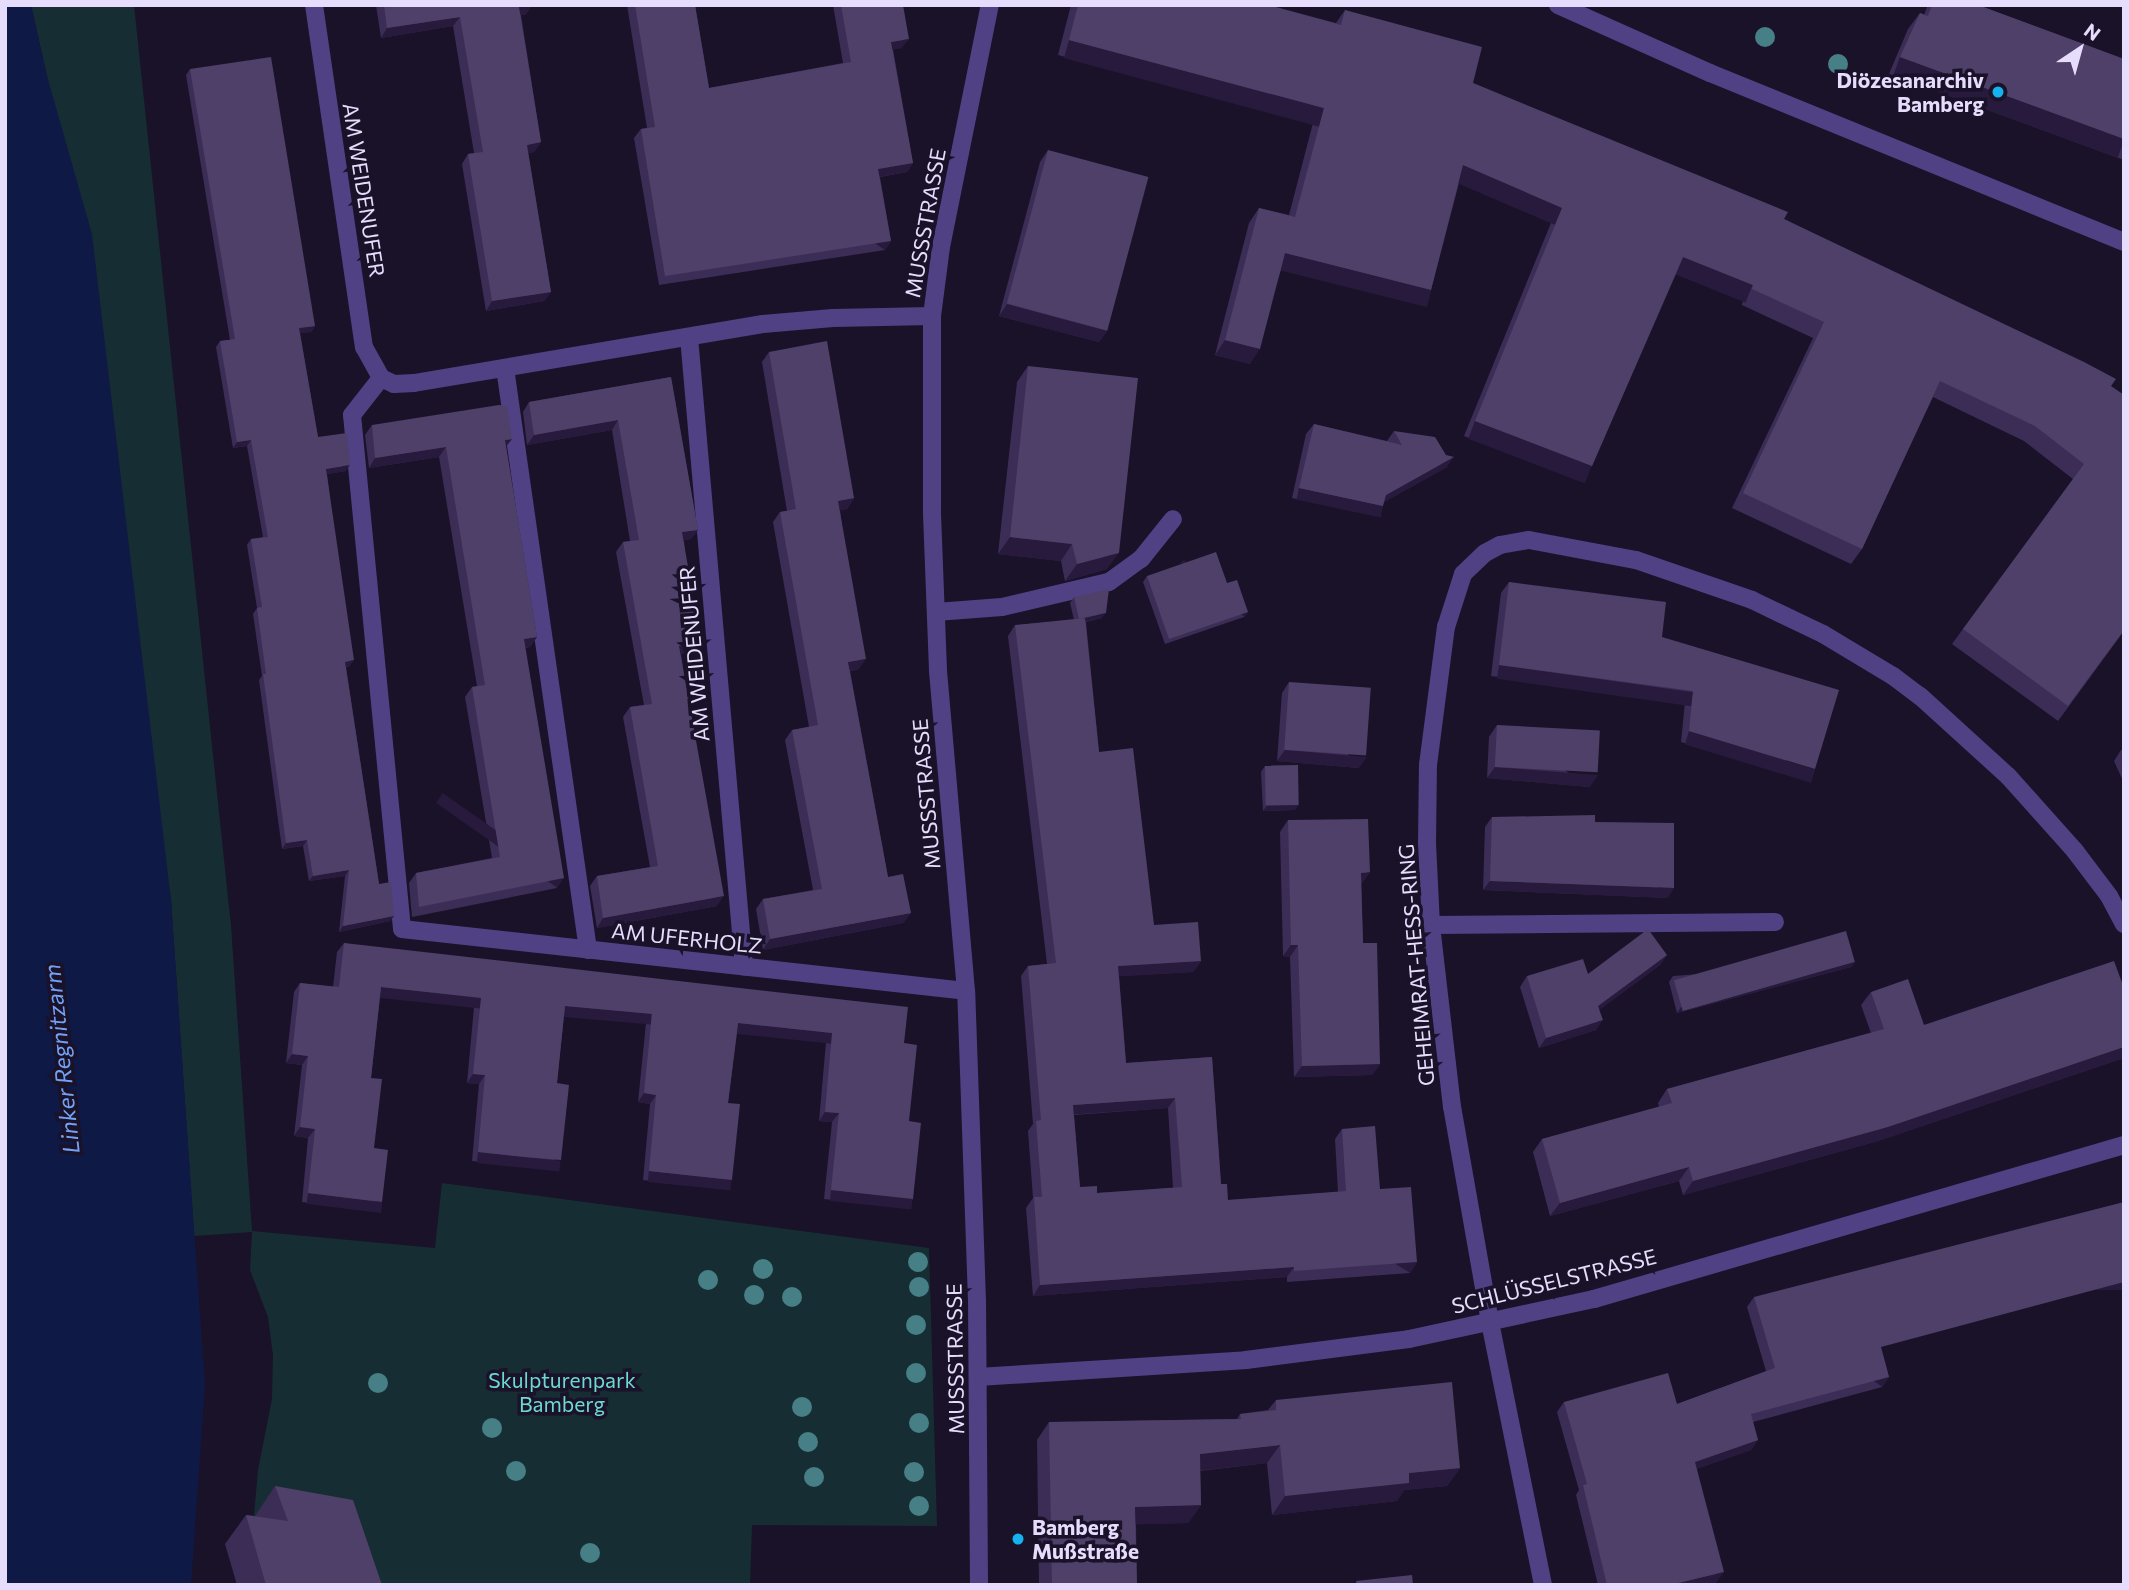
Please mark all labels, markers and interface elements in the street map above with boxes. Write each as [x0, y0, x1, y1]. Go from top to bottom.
north arrow [2045, 14, 2115, 84]
text: N [2080, 18, 2105, 45]
place label: Diözesanarchiv Bamberg [1836, 67, 1984, 117]
marker: Diözesanarchiv Bamberg [1990, 84, 2006, 100]
street label: AM WEIDENUFER [338, 101, 390, 279]
street label: MUSSSTRASSE [899, 146, 951, 300]
street label: AM WEIDENUFER [674, 565, 714, 743]
street label: MUSSSTRASSE [907, 718, 945, 870]
street label: GEHEIMRAT-HESS-RING [1393, 843, 1439, 1087]
street label: AM UFERHOLZ [610, 918, 764, 958]
water label: Linker Regnitzarm [37, 963, 85, 1155]
street label: SCHLÜSSELSTRASSE [1449, 1243, 1659, 1319]
street label: MUSSSTRASSE [941, 1283, 969, 1435]
park label: Skulpturenpark Bamberg [488, 1367, 636, 1417]
place label: Bamberg Mußstraße [1032, 1514, 1139, 1564]
marker: Bamberg Mußstraße [1010, 1531, 1026, 1547]

